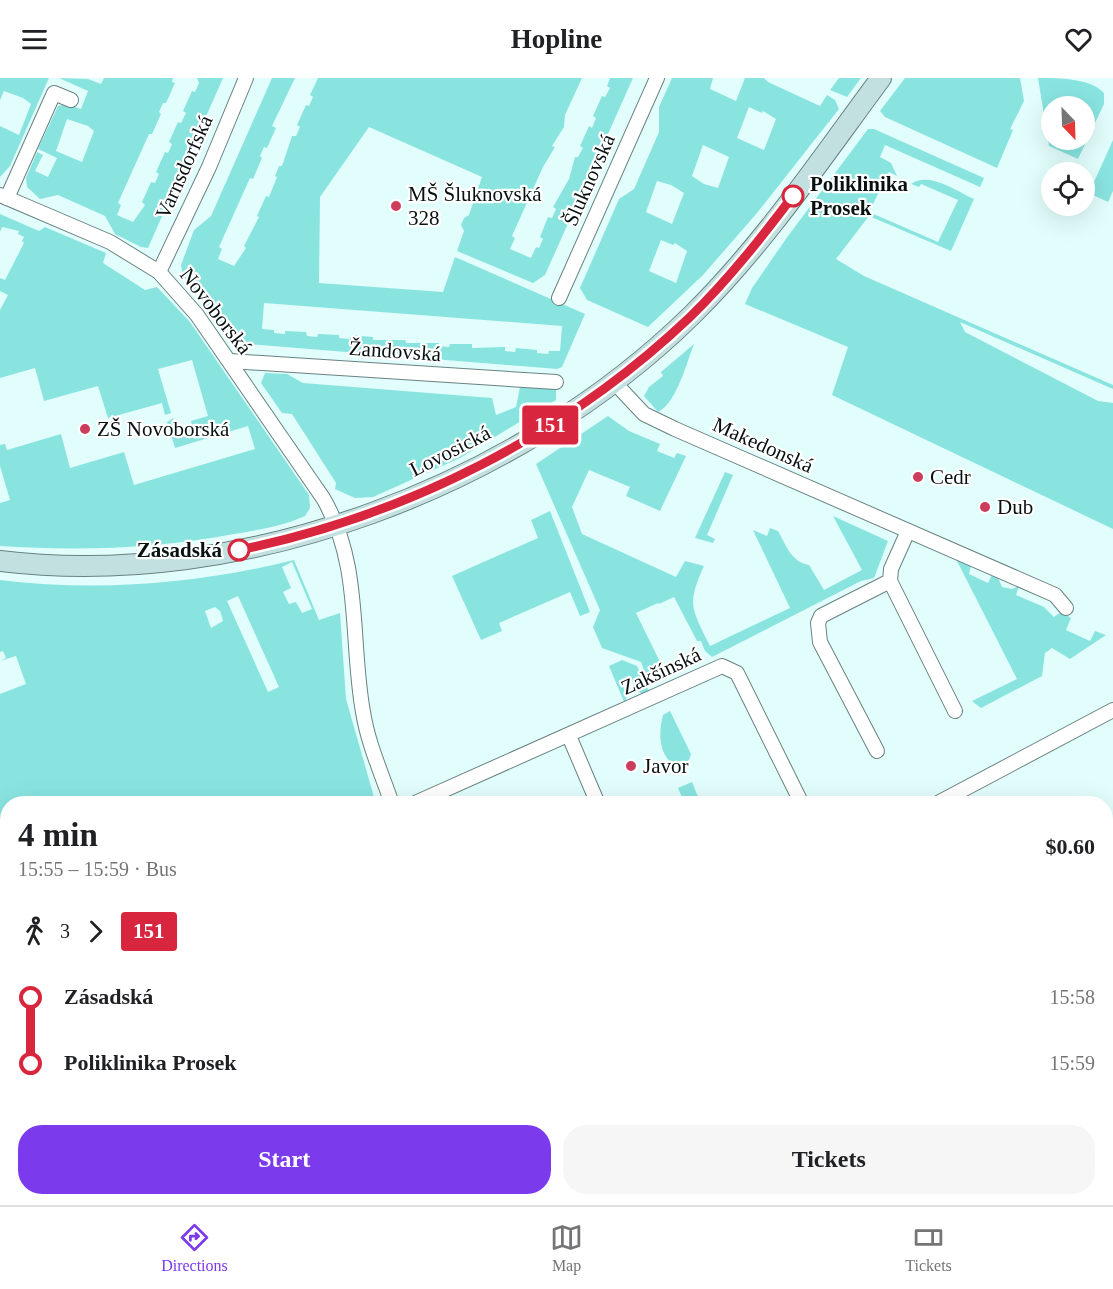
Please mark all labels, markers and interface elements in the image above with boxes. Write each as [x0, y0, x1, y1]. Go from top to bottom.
icon: menu [18, 23, 51, 56]
icon: heart [1062, 23, 1095, 56]
text: Hopline [511, 24, 602, 54]
north arrow [1041, 96, 1095, 150]
map controls [1041, 96, 1095, 216]
street label: Varnsdorfská [151, 111, 218, 222]
street label: Šluknovská [558, 130, 620, 230]
button: locate [1041, 162, 1095, 216]
place label: Poliklinika Prosek [810, 172, 909, 220]
place label: MŠ Šluknovská 328 [408, 182, 542, 230]
marker: Poliklinika Prosek [782, 185, 804, 207]
marker: MŠ Šluknovská 328 [389, 199, 403, 213]
street label: Novoborská [175, 263, 257, 359]
street label: Žandovská [348, 336, 442, 366]
line badge: 151 [516, 406, 584, 444]
street label: Makedonská [709, 412, 818, 478]
text: 151 [534, 413, 566, 437]
place label: ZŠ Novoborská [97, 417, 230, 441]
street label: Lovosická [406, 420, 495, 482]
marker: ZŠ Novoborská [78, 422, 92, 436]
place label: Cedr [930, 465, 971, 489]
marker: Cedr [911, 470, 925, 484]
place label: Dub [997, 495, 1033, 519]
marker: Dub [978, 500, 992, 514]
place label: Zásadská [137, 538, 222, 562]
marker: Zásadská [228, 539, 250, 561]
street label: Zakšínská [617, 642, 705, 700]
place label: Javor [643, 754, 689, 778]
marker: Javor [624, 759, 638, 773]
text: 4 min [18, 817, 98, 853]
text: $0.60 [1046, 834, 1095, 859]
text: 15:55 – 15:59 · Bus [18, 858, 177, 880]
icon: walk [18, 915, 51, 948]
icon: forward [79, 915, 112, 948]
text: 151 [133, 919, 165, 943]
text: 3 [60, 920, 70, 942]
text: Zásadská [64, 984, 153, 1009]
text: 15:58 [1049, 986, 1095, 1008]
text: Poliklinika Prosek [64, 1050, 237, 1075]
text: 15:59 [1049, 1052, 1095, 1074]
button: Start [18, 1125, 551, 1194]
button: Tickets [563, 1125, 1095, 1194]
tab: Directions [161, 1221, 228, 1275]
tab: Map [550, 1221, 583, 1275]
tab: Tickets [905, 1221, 952, 1275]

